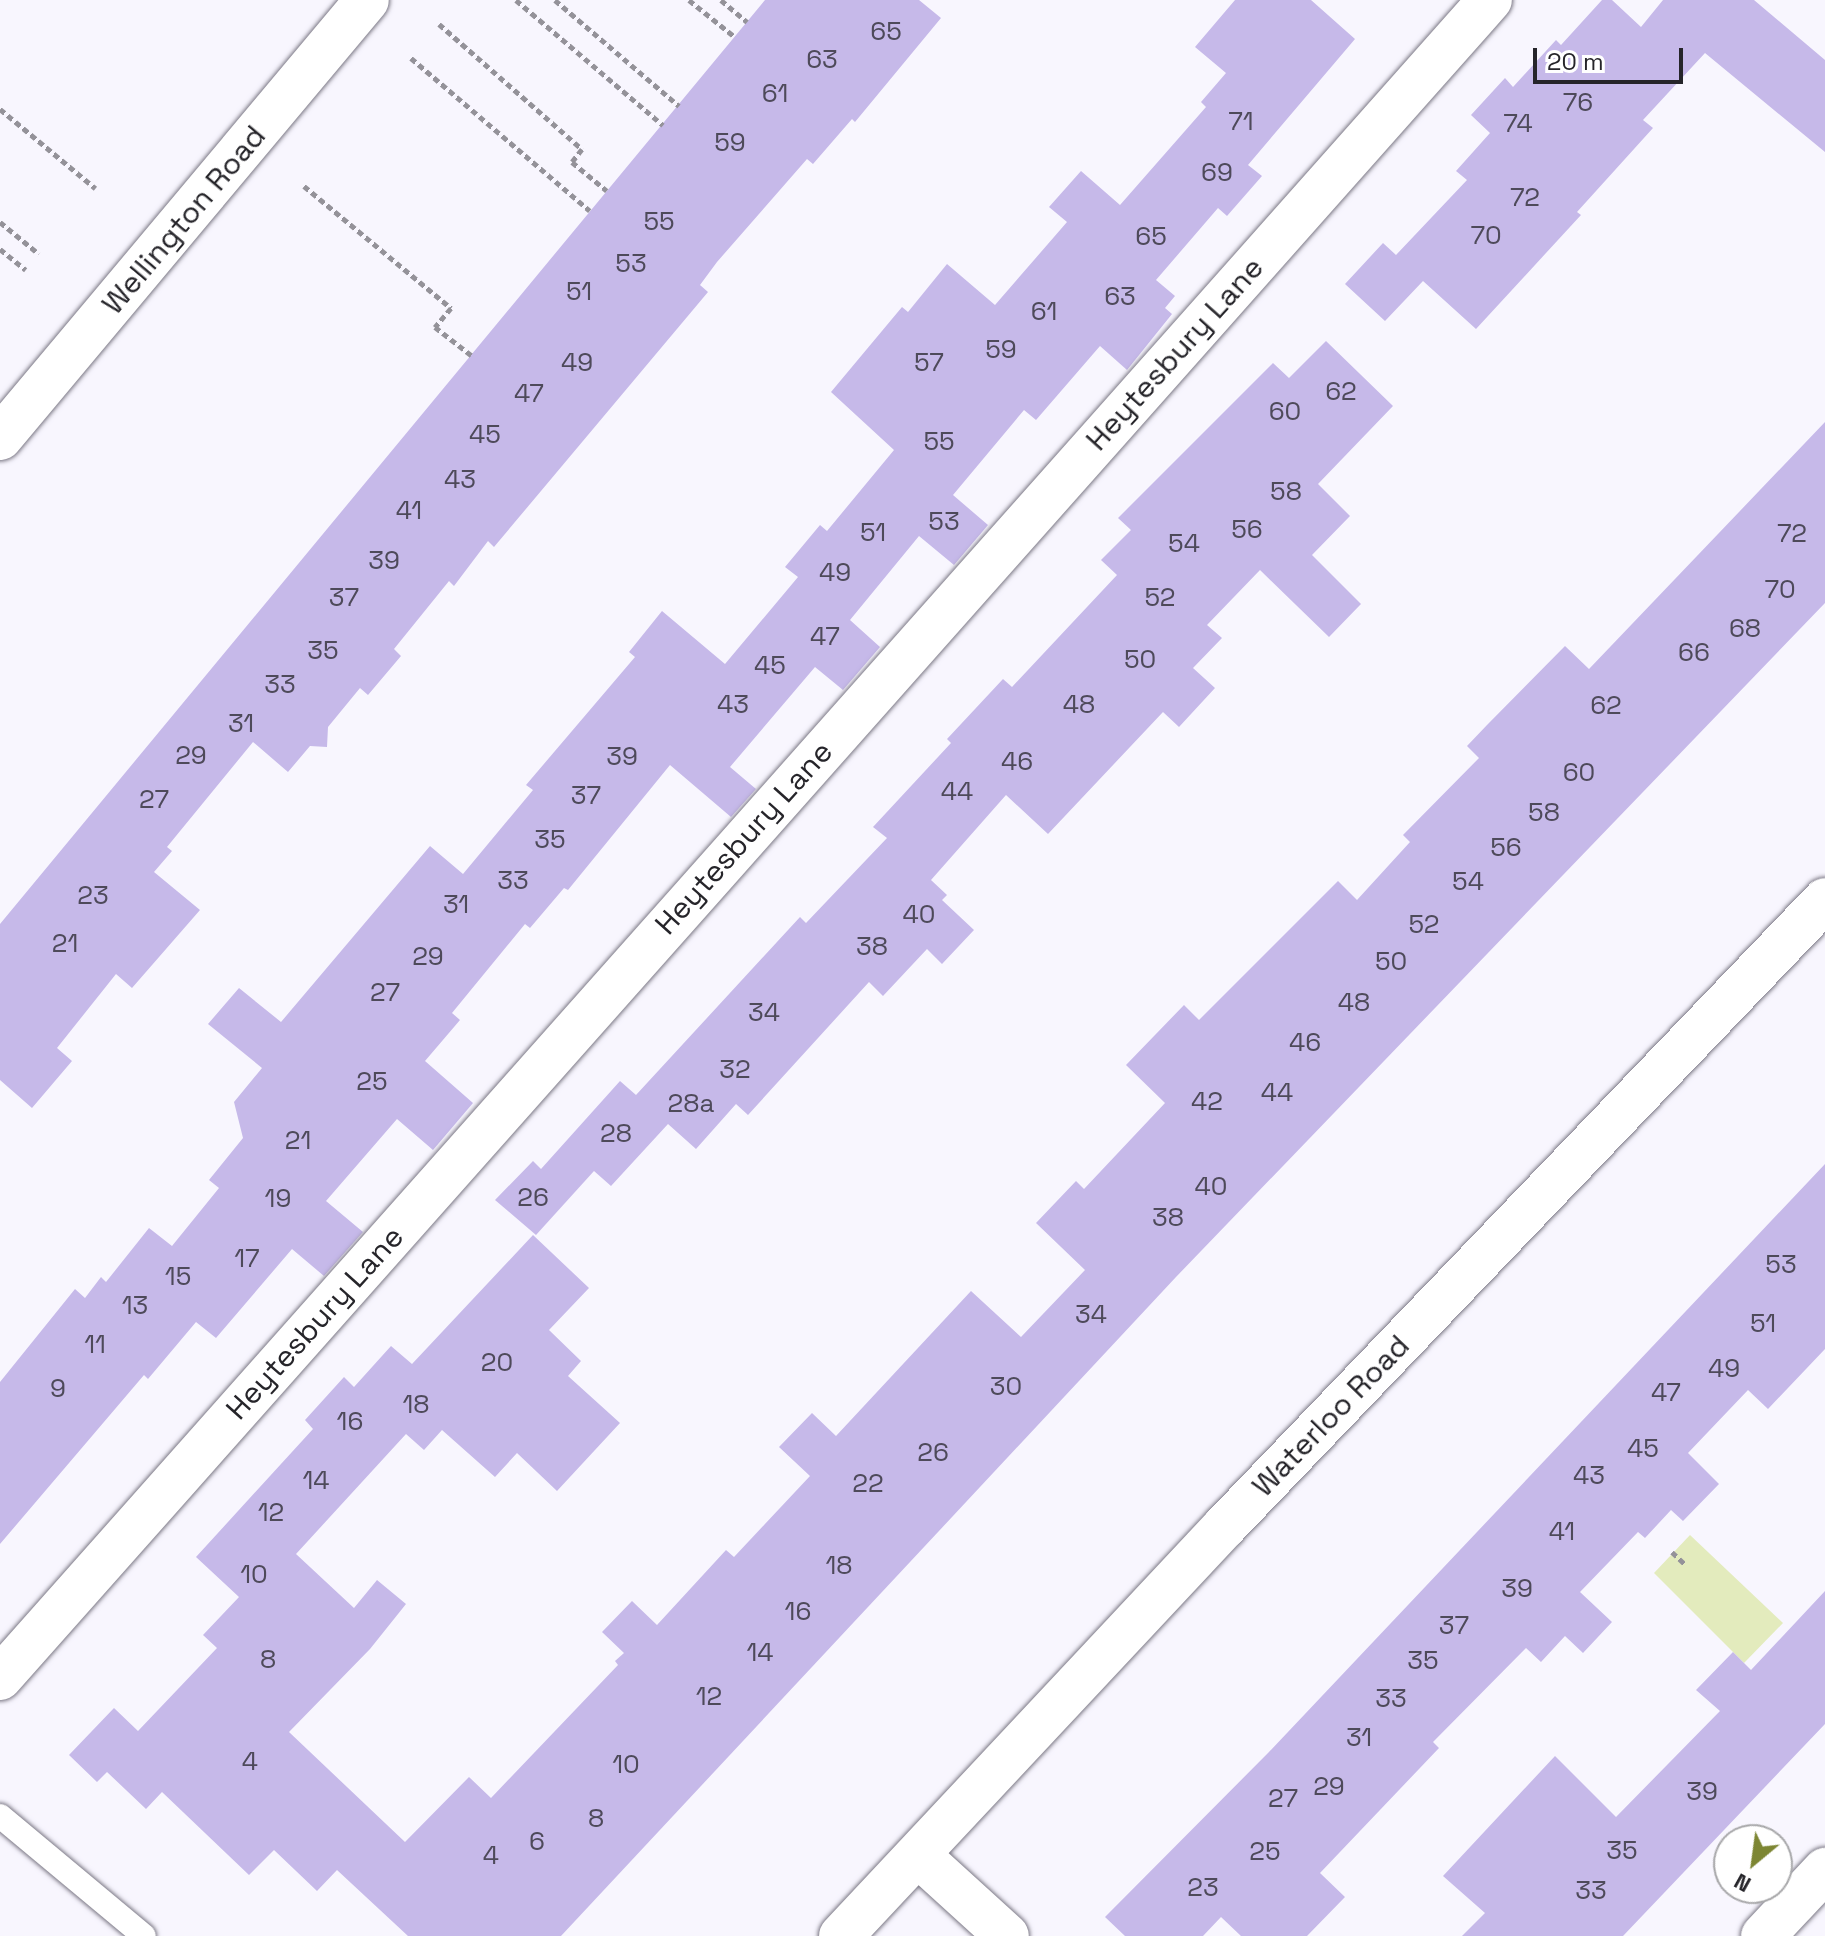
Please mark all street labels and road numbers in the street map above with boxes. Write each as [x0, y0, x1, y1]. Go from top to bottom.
street label: Wellington Road [95, 118, 273, 322]
street label: Heytesbury Lane [1079, 250, 1271, 458]
street label: Heytesbury Lane [648, 734, 840, 942]
street label: Heytesbury Lane [219, 1219, 411, 1427]
street label: Waterloo Road [1245, 1328, 1417, 1504]

